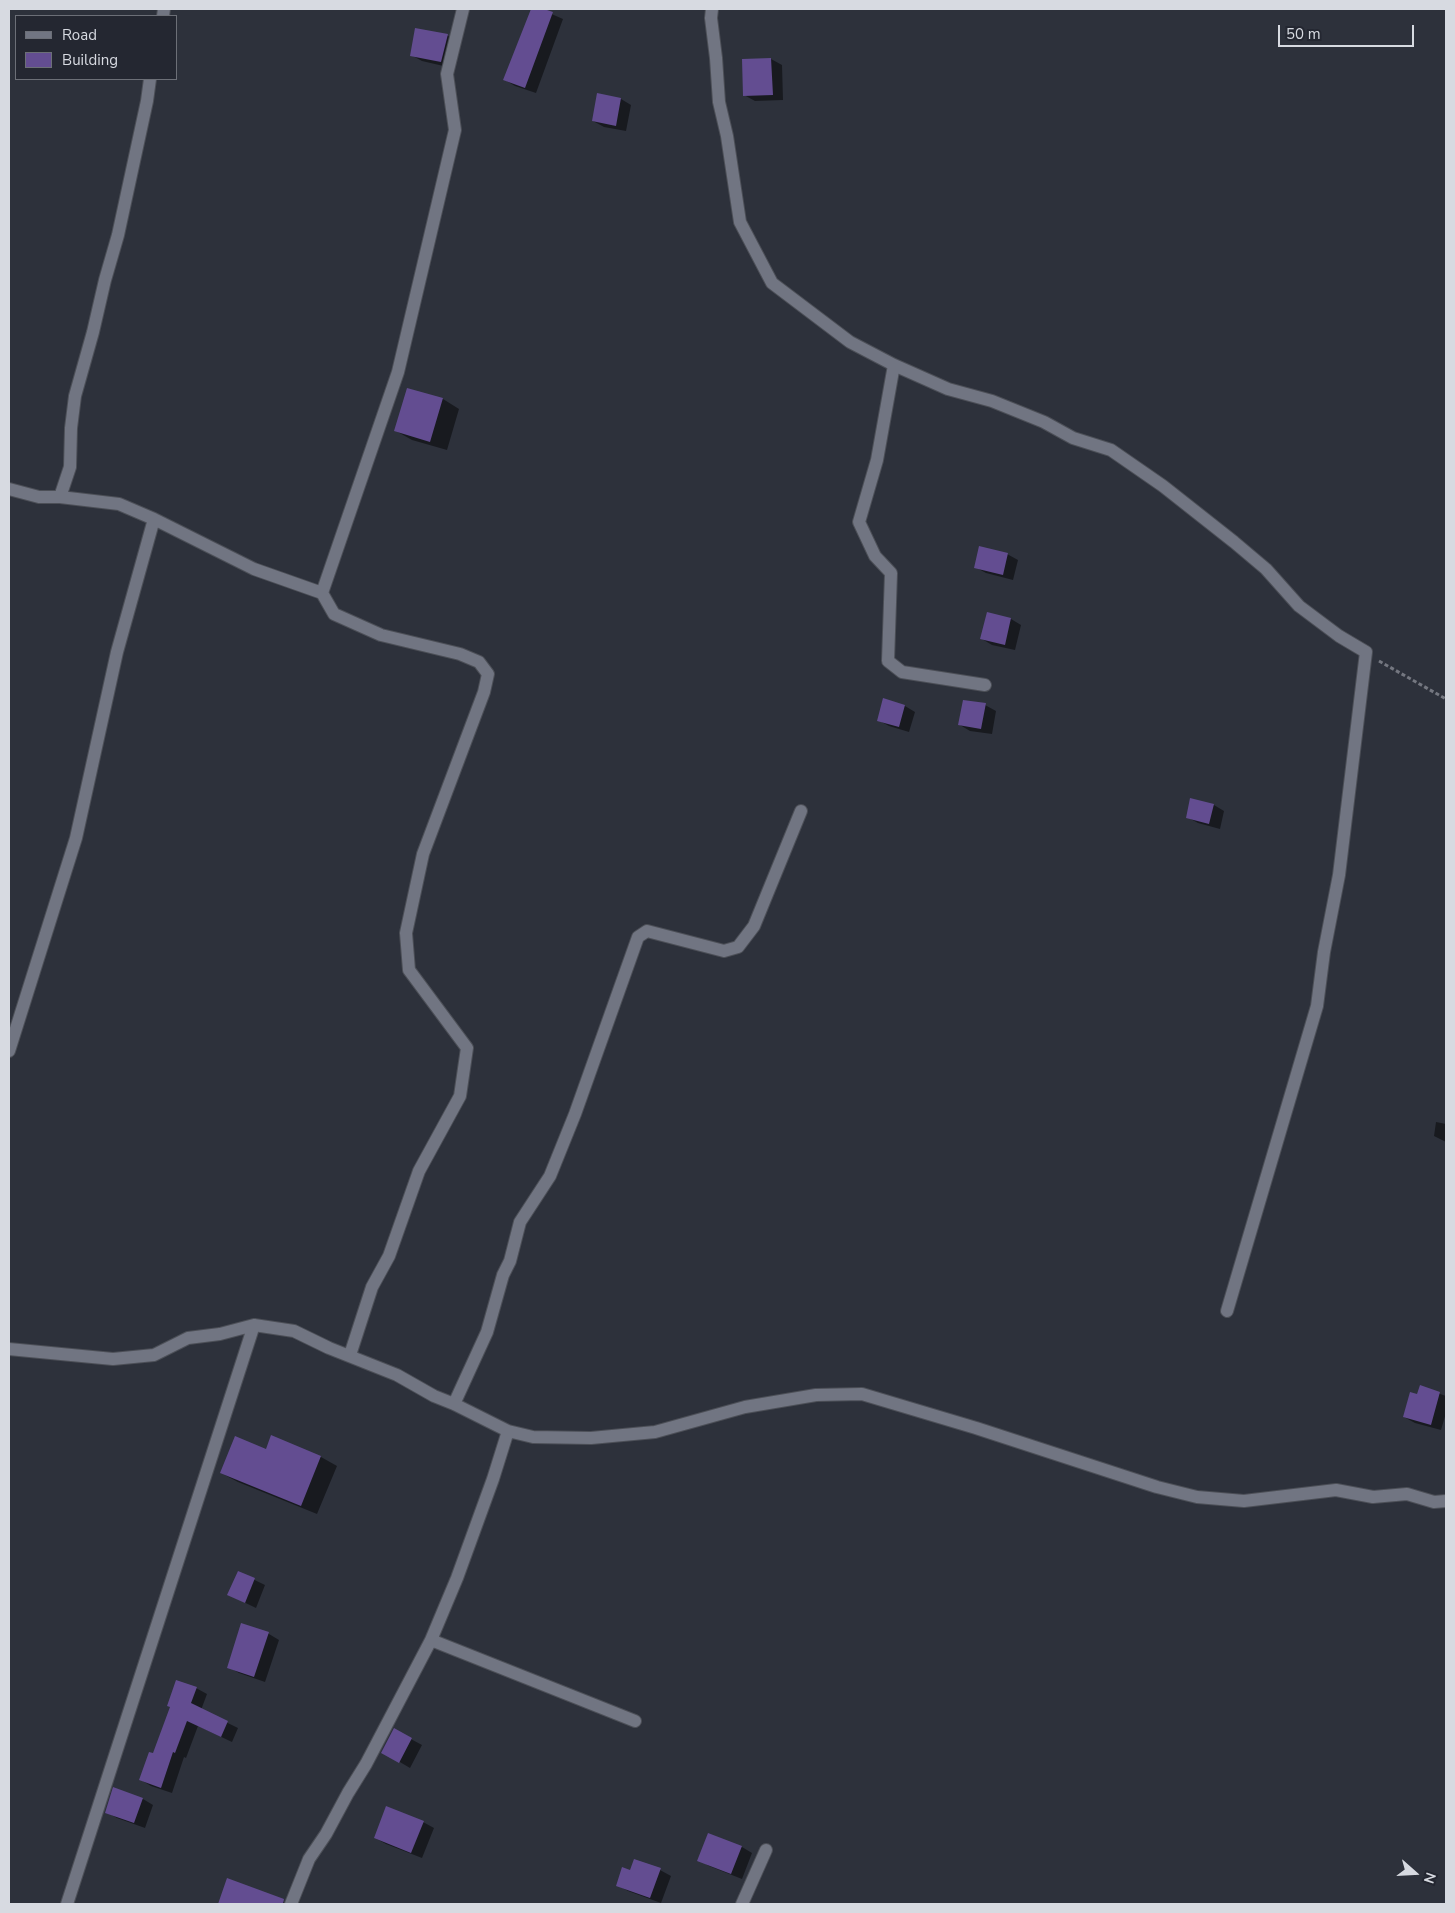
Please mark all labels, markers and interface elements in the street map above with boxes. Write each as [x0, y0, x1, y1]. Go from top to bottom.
legend [15, 15, 178, 80]
scale bar [1280, 15, 1416, 47]
text: 50 m [1286, 24, 1321, 44]
text: Road [62, 25, 97, 45]
text: Building [62, 50, 118, 70]
north arrow [1390, 1848, 1440, 1898]
text: N [1419, 1870, 1440, 1886]

